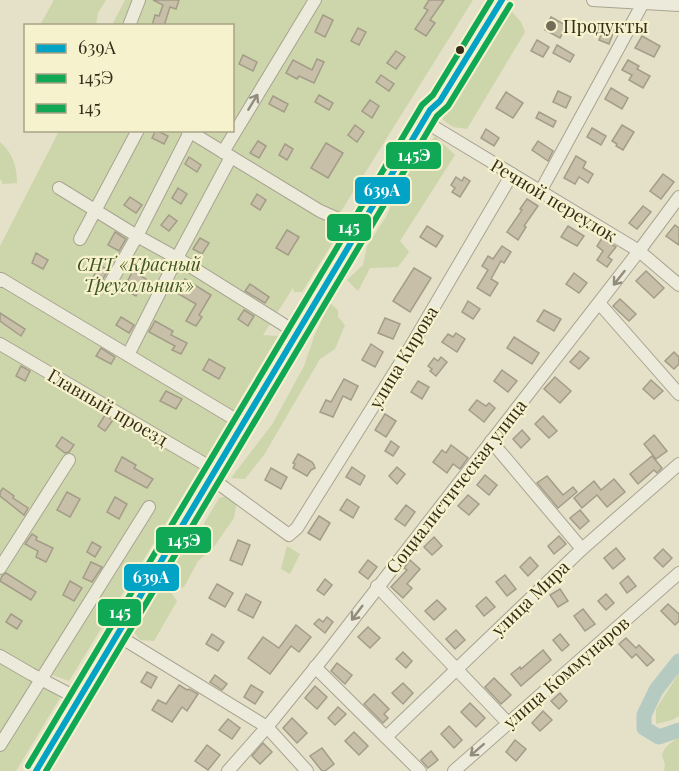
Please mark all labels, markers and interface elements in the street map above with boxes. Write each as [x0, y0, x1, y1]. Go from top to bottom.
place label: Продукты [563, 14, 648, 38]
marker: Продукты [544, 19, 558, 33]
legend [24, 24, 234, 132]
text: 639А [78, 35, 117, 59]
unlabelled marker [454, 44, 466, 56]
text: 145Э [78, 65, 113, 89]
one-way arrow [247, 94, 259, 111]
text: 145 [78, 95, 101, 119]
line badge: 145Э [385, 141, 442, 170]
text: 145Э [397, 144, 431, 165]
street label: Речной переулок [486, 153, 622, 247]
line badge: 639А [354, 176, 411, 205]
text: 639А [364, 179, 400, 200]
line badge: 145 [326, 213, 372, 242]
text: 145 [338, 216, 360, 237]
park label: СНТ «Красный Треугольник» [77, 252, 202, 297]
one-way arrow [612, 269, 625, 285]
street label: улица Кирова [362, 301, 443, 414]
street label: Главный проезд [43, 363, 173, 452]
street label: Социалистическая улица [380, 394, 532, 578]
line badge: 145Э [155, 526, 212, 554]
text: 145Э [167, 529, 201, 550]
street label: улица Мира [485, 555, 574, 642]
line badge: 639А [123, 563, 180, 592]
text: 639А [133, 566, 169, 587]
line badge: 145 [97, 598, 142, 627]
text: 145 [109, 601, 131, 622]
one-way arrow [350, 605, 363, 621]
street label: улица Коммунаров [497, 610, 634, 734]
one-way arrow [470, 743, 485, 757]

